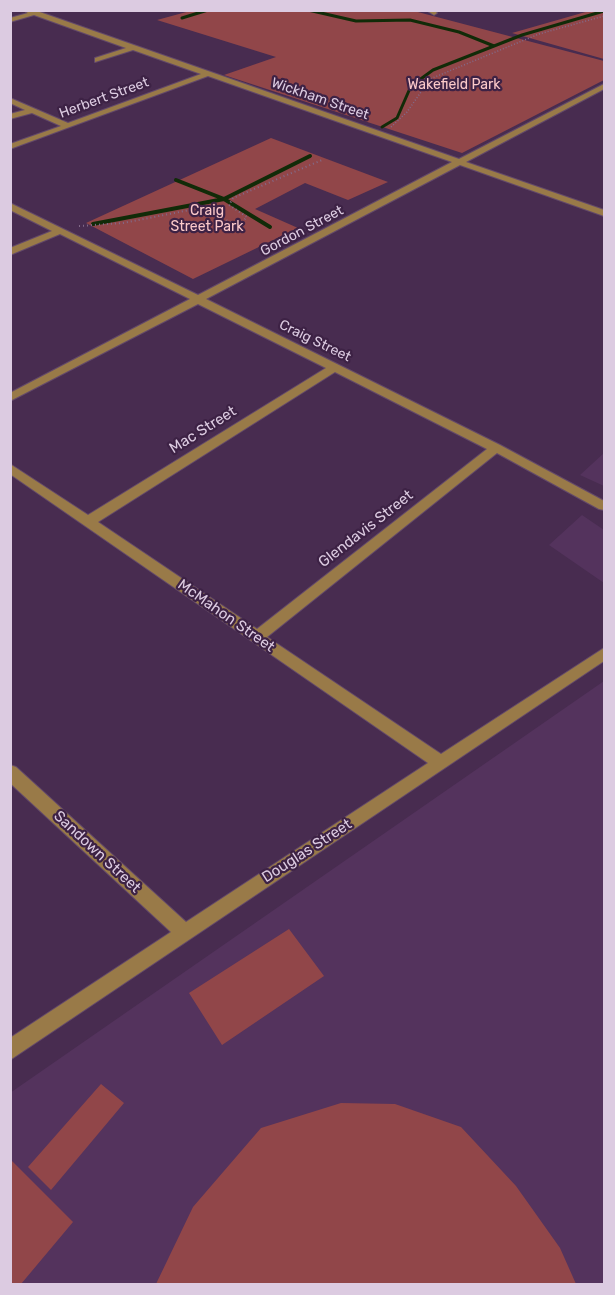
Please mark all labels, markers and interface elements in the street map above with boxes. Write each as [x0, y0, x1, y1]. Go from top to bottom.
street label: Herbert Street [57, 74, 151, 122]
street label: Wickham Street [269, 74, 371, 124]
park label: Wakefield Park [407, 77, 501, 93]
street label: Gordon Street [258, 202, 346, 260]
park label: Craig Street Park [170, 203, 244, 236]
street label: Craig Street [276, 316, 354, 366]
street label: Mac Street [166, 402, 240, 458]
street label: Glendavis Street [315, 486, 417, 572]
street label: McMahon Street [174, 576, 278, 656]
street label: Sandown Street [50, 807, 144, 897]
street label: Douglas Street [259, 815, 355, 887]

